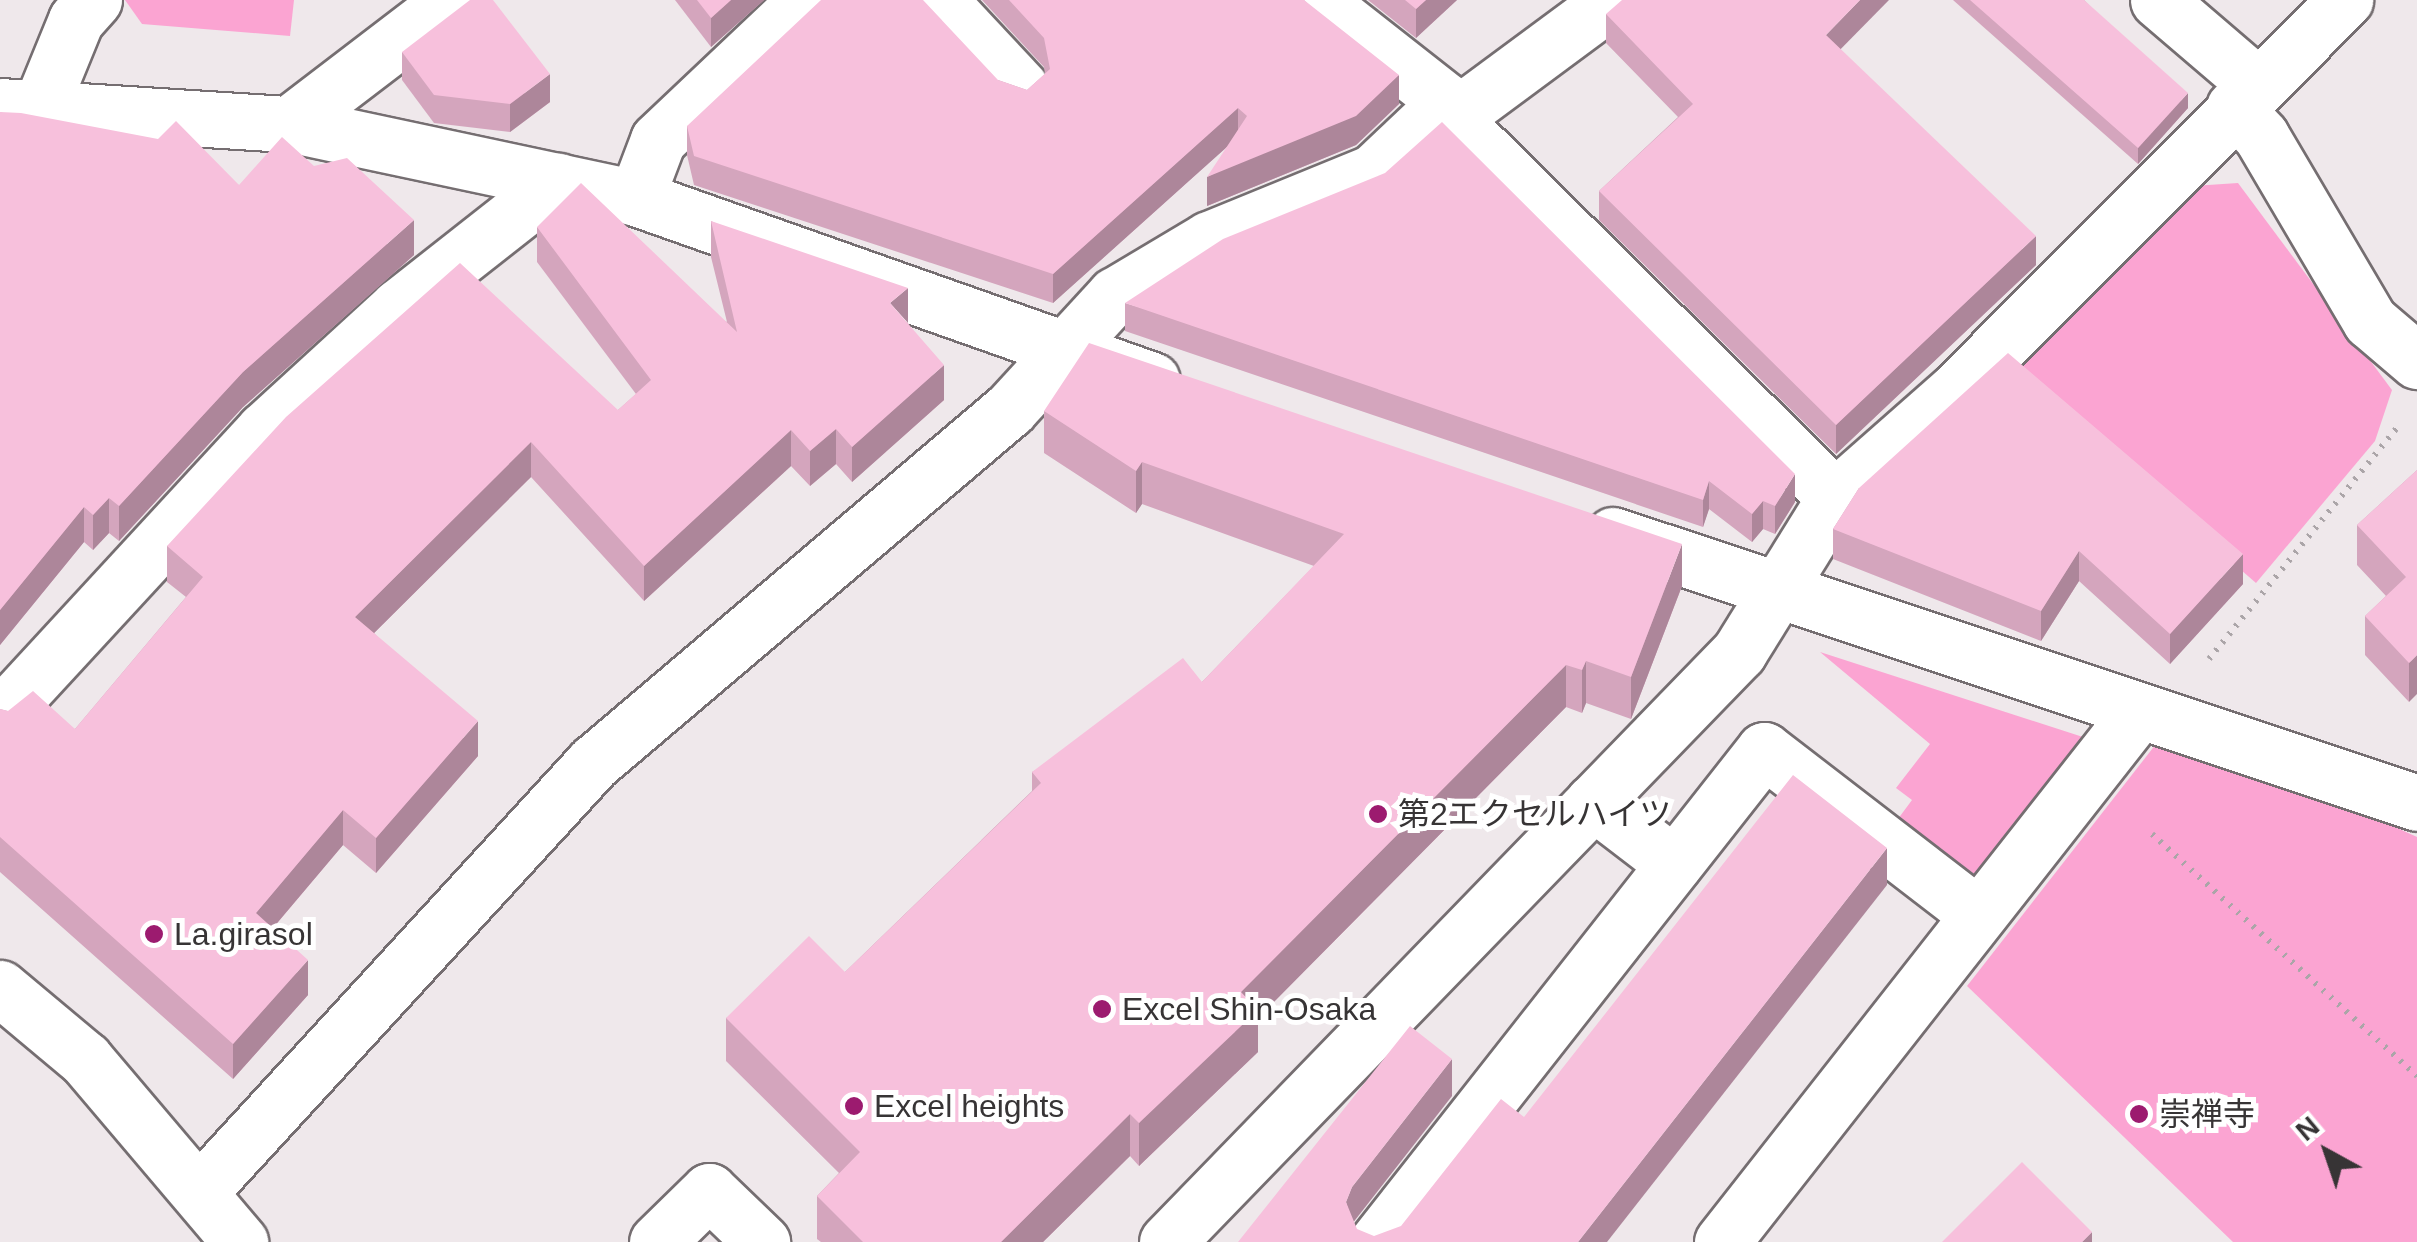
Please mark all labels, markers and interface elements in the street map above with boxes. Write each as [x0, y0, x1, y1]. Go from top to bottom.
place label: 第2エクセルハイツ [1398, 795, 1672, 833]
marker: 第2エクセルハイツ [1367, 803, 1389, 825]
place label: La.girasol [174, 915, 313, 953]
marker: La.girasol [143, 923, 165, 945]
place label: Excel Shin-Osaka [1122, 990, 1376, 1028]
marker: Excel Shin-Osaka [1091, 998, 1113, 1020]
place label: Excel heights [874, 1087, 1064, 1125]
marker: Excel heights [843, 1095, 865, 1117]
place label: 崇禅寺 [2159, 1095, 2255, 1133]
north arrow [2277, 1102, 2377, 1202]
marker: 崇禅寺 [2128, 1103, 2150, 1125]
text: N [2290, 1110, 2325, 1147]

